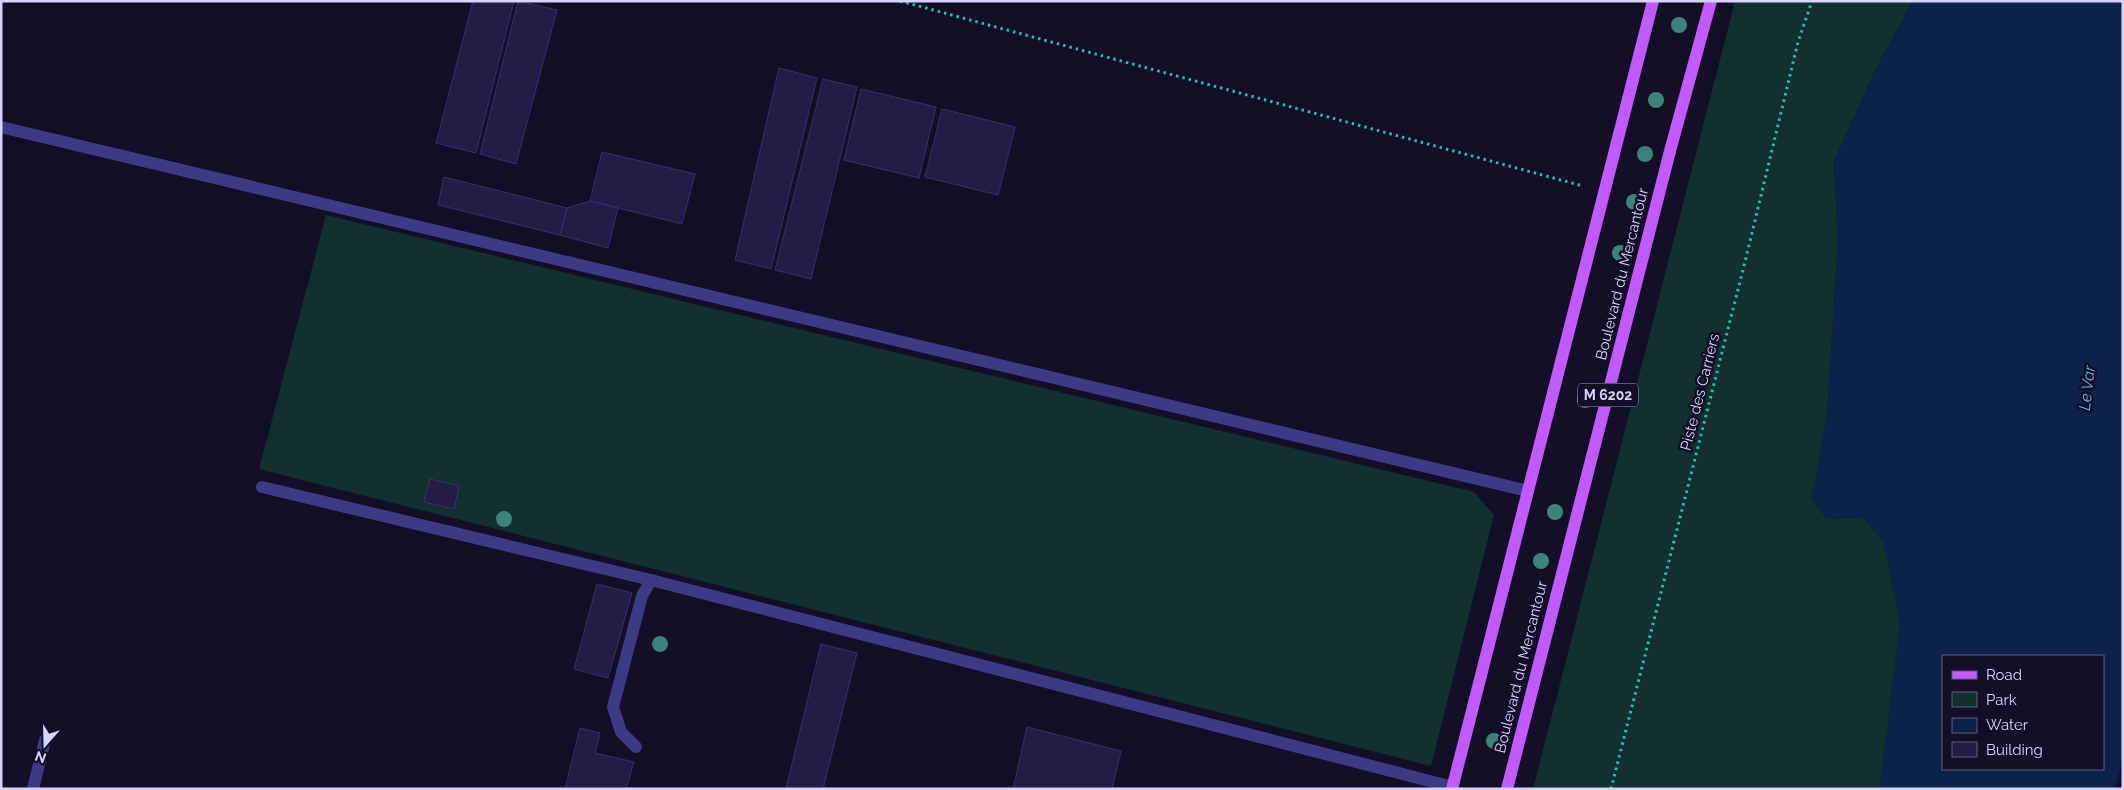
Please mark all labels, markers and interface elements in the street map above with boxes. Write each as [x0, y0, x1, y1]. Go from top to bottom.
street label: Boulevard du Mercantour [1592, 185, 1652, 362]
street label: Piste des Carriers [1677, 332, 1723, 452]
water label: Le Var [2075, 364, 2099, 411]
road number: M 6202 [1578, 384, 1638, 406]
street label: Boulevard du Mercantour [1491, 578, 1551, 755]
legend [1942, 655, 2104, 770]
text: Road [1986, 666, 2022, 684]
text: Park [1986, 691, 2017, 709]
text: Water [1986, 716, 2029, 734]
north arrow [20, 720, 70, 770]
text: Building [1986, 741, 2043, 759]
text: N [33, 748, 48, 767]

